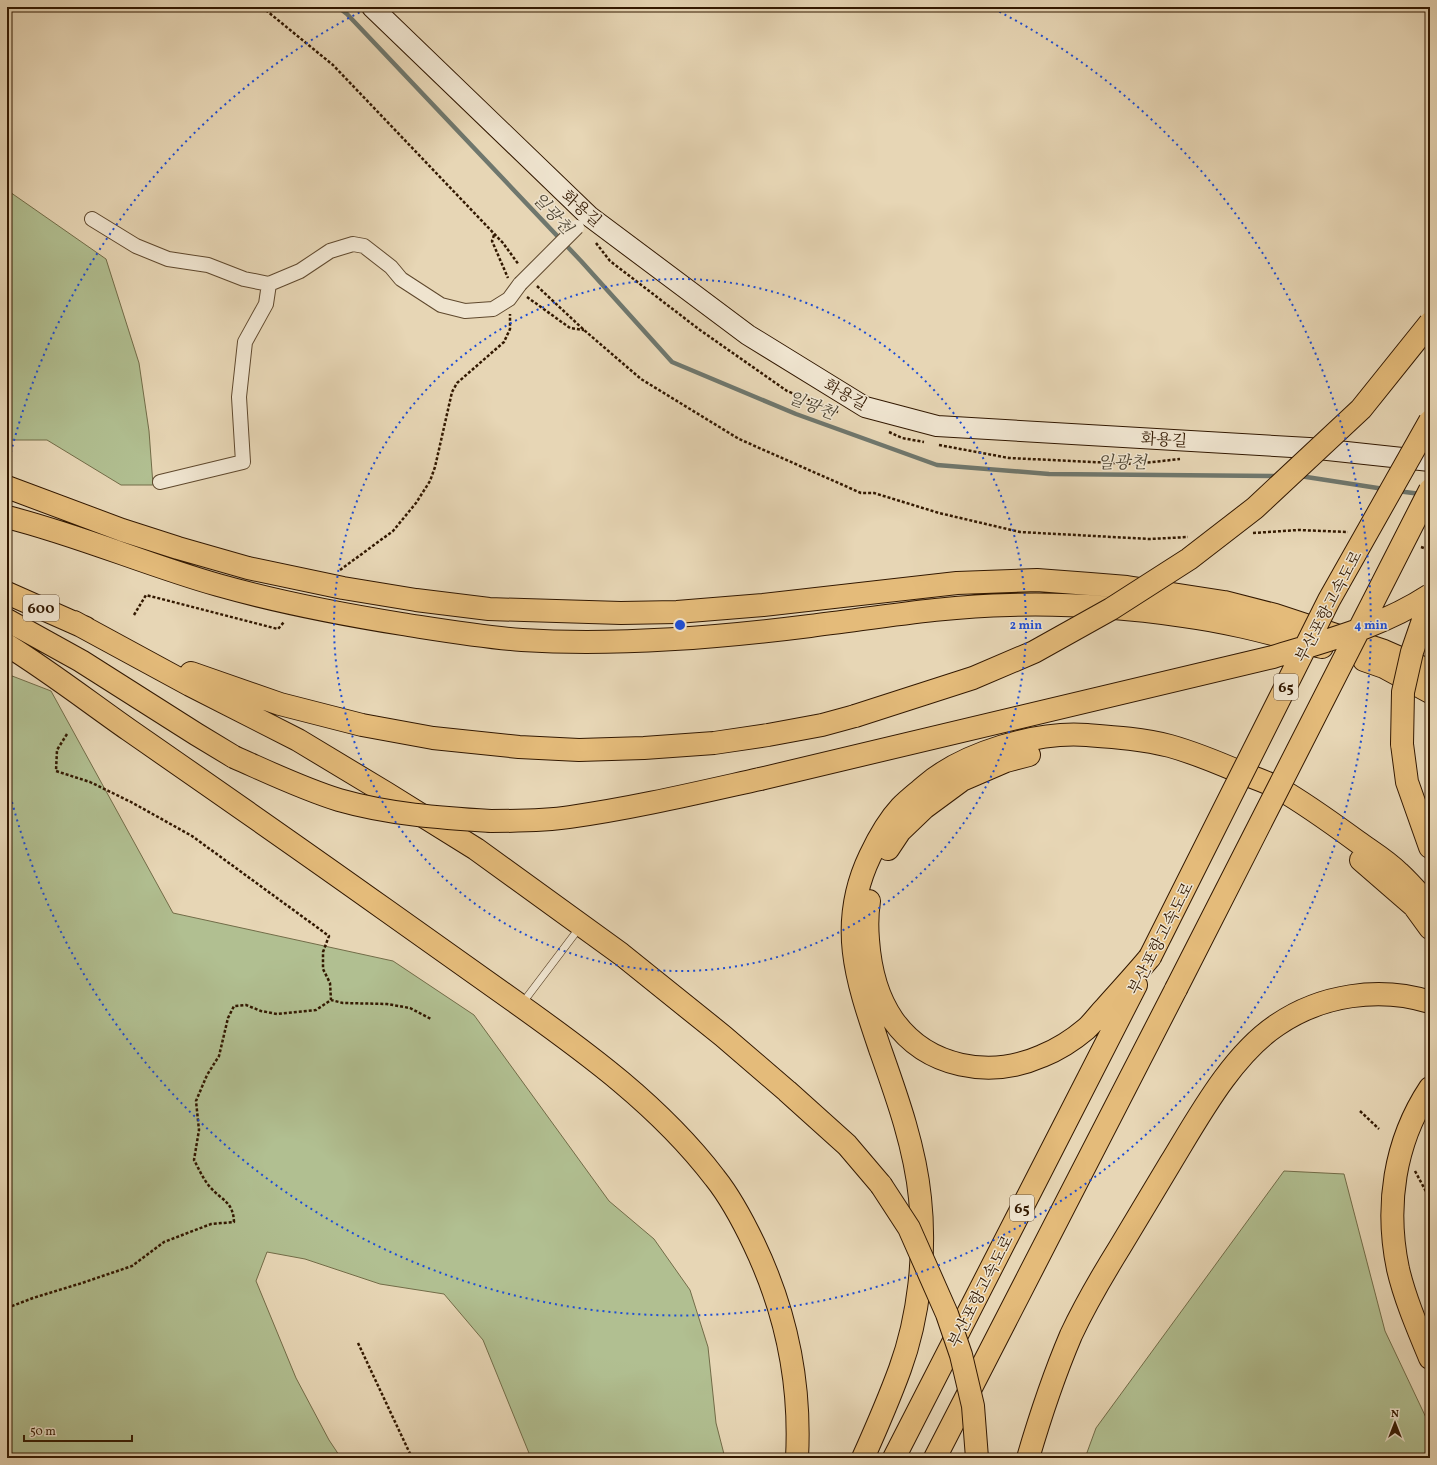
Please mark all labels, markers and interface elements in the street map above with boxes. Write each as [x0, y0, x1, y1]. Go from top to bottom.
street label: 화용길 [556, 186, 605, 233]
water label: 일광천 [527, 188, 578, 241]
street label: 화용길 [819, 375, 871, 417]
water label: 일광천 [784, 387, 840, 427]
street label: 화용길 [1140, 429, 1188, 453]
water label: 일광천 [1097, 452, 1148, 475]
street label: 부산포항고속도로 [1291, 547, 1369, 667]
road number: 600 [23, 595, 59, 621]
centre of rings [673, 618, 687, 632]
text: 2 min [1010, 618, 1042, 634]
text: 4 min [1354, 618, 1388, 634]
road number: 65 [1274, 674, 1298, 700]
street label: 부산포항고속도로 [1124, 878, 1200, 999]
road number: 65 [1010, 1195, 1034, 1221]
street label: 부산포항고속도로 [944, 1231, 1020, 1352]
north arrow [1375, 1403, 1415, 1443]
text: N [1391, 1407, 1399, 1422]
scale bar [24, 1417, 132, 1443]
text: 50 m [30, 1424, 56, 1440]

